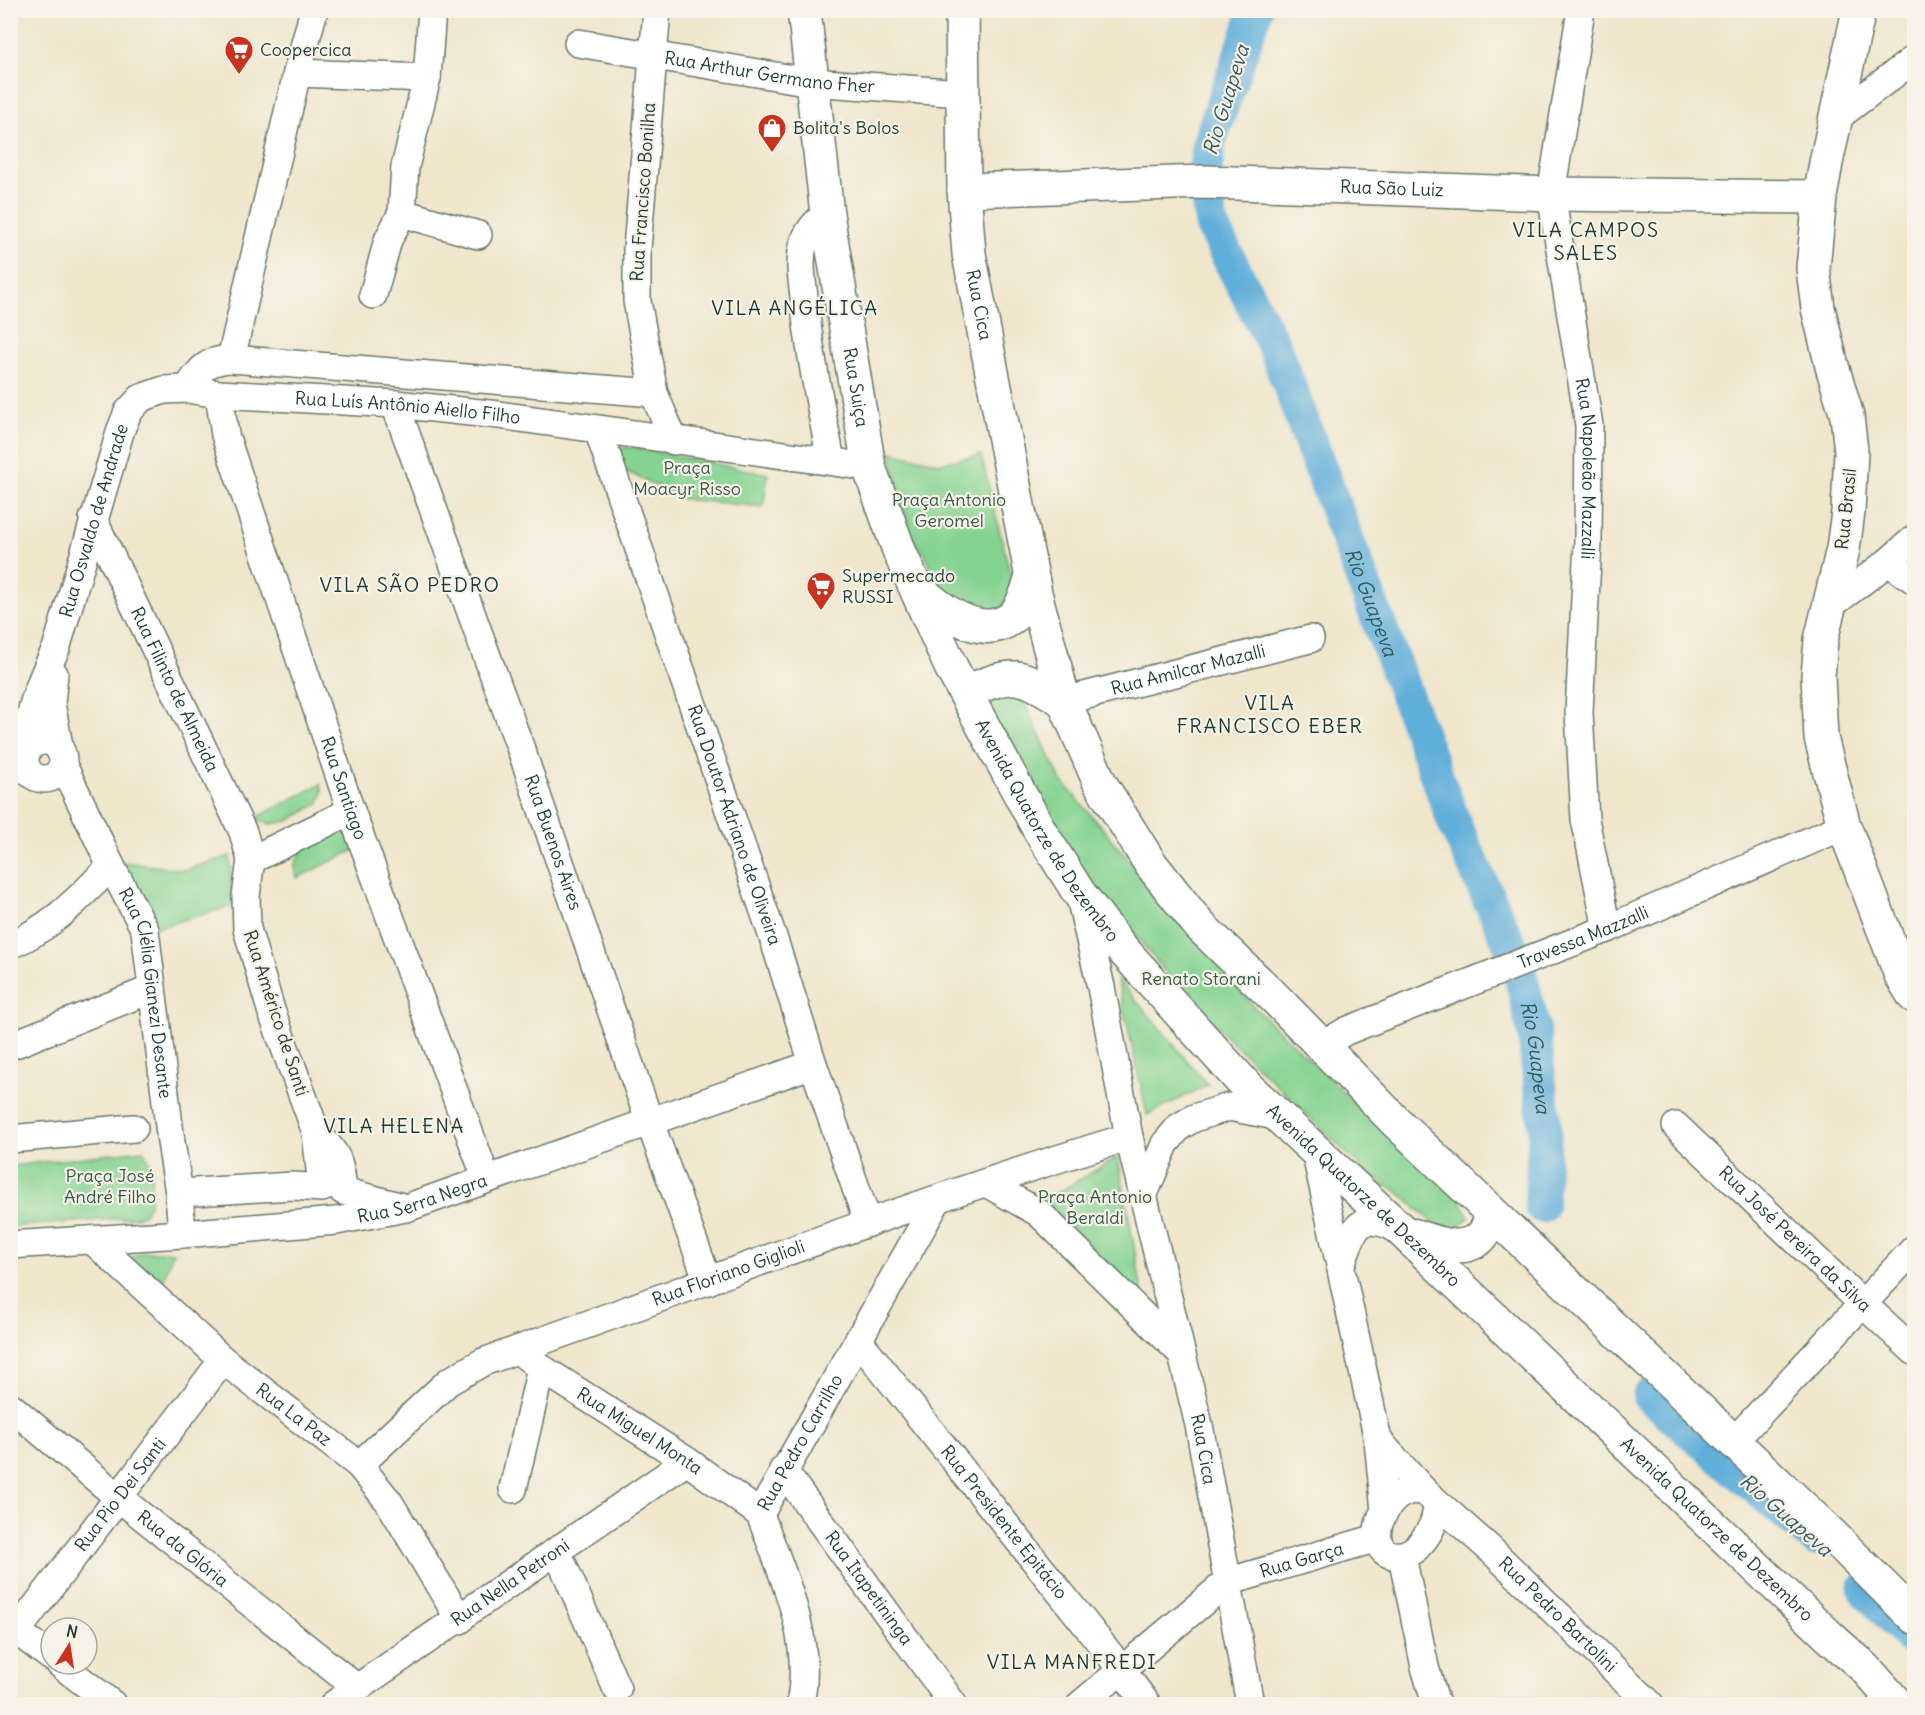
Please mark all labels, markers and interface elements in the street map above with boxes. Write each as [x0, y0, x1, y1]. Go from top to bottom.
supermarket icon: Coopercica [223, 34, 255, 76]
place label: Coopercica [260, 38, 352, 61]
water label: Rio Guapeva [1197, 40, 1255, 158]
street label: Rua Arthur Germano Fher [663, 46, 876, 98]
street label: Rua Francisco Bonilha [625, 102, 660, 282]
shop icon: Bolita's Bolos [756, 112, 788, 154]
place label: Bolita's Bolos [793, 116, 899, 139]
street label: Rua São Luiz [1340, 175, 1444, 201]
district label: VILA CAMPOS SALES [1512, 217, 1660, 265]
street label: Rua Cica [961, 267, 998, 342]
district label: VILA ANGÉLICA [711, 295, 879, 320]
street label: Rua Suiça [838, 346, 874, 429]
street label: Rua Napoleão Mazzalli [1570, 376, 1601, 560]
street label: Rua Luís Antônio Aiello Filho [294, 386, 522, 429]
street label: Rua Osvaldo de Andrade [54, 420, 133, 620]
park label: Praça Moacyr Risso [633, 456, 741, 500]
street label: Rua Brasil [1830, 467, 1861, 551]
park label: Praça Antonio Geromel [892, 488, 1006, 532]
water label: Rio Guapeva [1340, 544, 1404, 661]
place label: Supermecado RUSSI [842, 564, 955, 608]
supermarket icon: Supermecado RUSSI [805, 570, 837, 612]
district label: VILA SÃO PEDRO [320, 572, 500, 597]
street label: Rua Filinto de Almeida [126, 603, 224, 775]
street label: Rua Amilcar Mazalli [1108, 639, 1268, 700]
district label: VILA FRANCISCO EBER [1176, 690, 1364, 738]
street label: Rua Doutor Adriano de Oliveira [683, 702, 787, 948]
street label: Avenida Quatorze de Dezembro [970, 715, 1125, 946]
street label: Rua Santiago [316, 734, 373, 843]
street label: Rua Buenos Aires [520, 771, 588, 913]
street label: Rua Clélia Gianezi Desante [114, 884, 178, 1100]
street label: Travessa Mazzalli [1514, 900, 1652, 974]
street label: Rua Américo de Santi [239, 927, 314, 1099]
park label: Renato Storani [1141, 967, 1261, 990]
water label: Rio Guapeva [1515, 998, 1557, 1117]
street label: Avenida Quatorze de Dezembro [1262, 1099, 1466, 1292]
district label: VILA HELENA [323, 1113, 465, 1138]
street label: Rua José Pereira da Silva [1714, 1161, 1876, 1317]
park label: Praça José André Filho [64, 1164, 156, 1208]
street label: Rua Serra Negra [355, 1168, 490, 1228]
park label: Praça Antonio Beraldi [1038, 1185, 1152, 1229]
street label: Rua Floriano Giglioli [649, 1234, 808, 1311]
street label: Rua Pedro Carrilho [752, 1370, 848, 1515]
street label: Rua La Paz [251, 1378, 337, 1451]
street label: Rua Miguel Monta [573, 1382, 707, 1479]
street label: Rua Cica [1186, 1411, 1222, 1486]
street label: Avenida Quatorze de Dezembro [1616, 1432, 1818, 1626]
street label: Rua Pio Dei Santi [69, 1433, 171, 1556]
street label: Rua Presidente Epitácio [936, 1440, 1073, 1604]
water label: Rio Guapeva [1735, 1468, 1839, 1562]
street label: Rua da Glória [133, 1505, 233, 1592]
street label: Rua Itapetininga [820, 1526, 918, 1649]
street label: Rua Nella Petroni [446, 1533, 574, 1631]
street label: Rua Garça [1257, 1536, 1346, 1583]
street label: Rua Pedro Bartolini [1494, 1551, 1622, 1677]
north arrow [39, 1616, 99, 1676]
text: N [65, 1620, 80, 1642]
district label: VILA MANFREDI [987, 1649, 1157, 1674]

